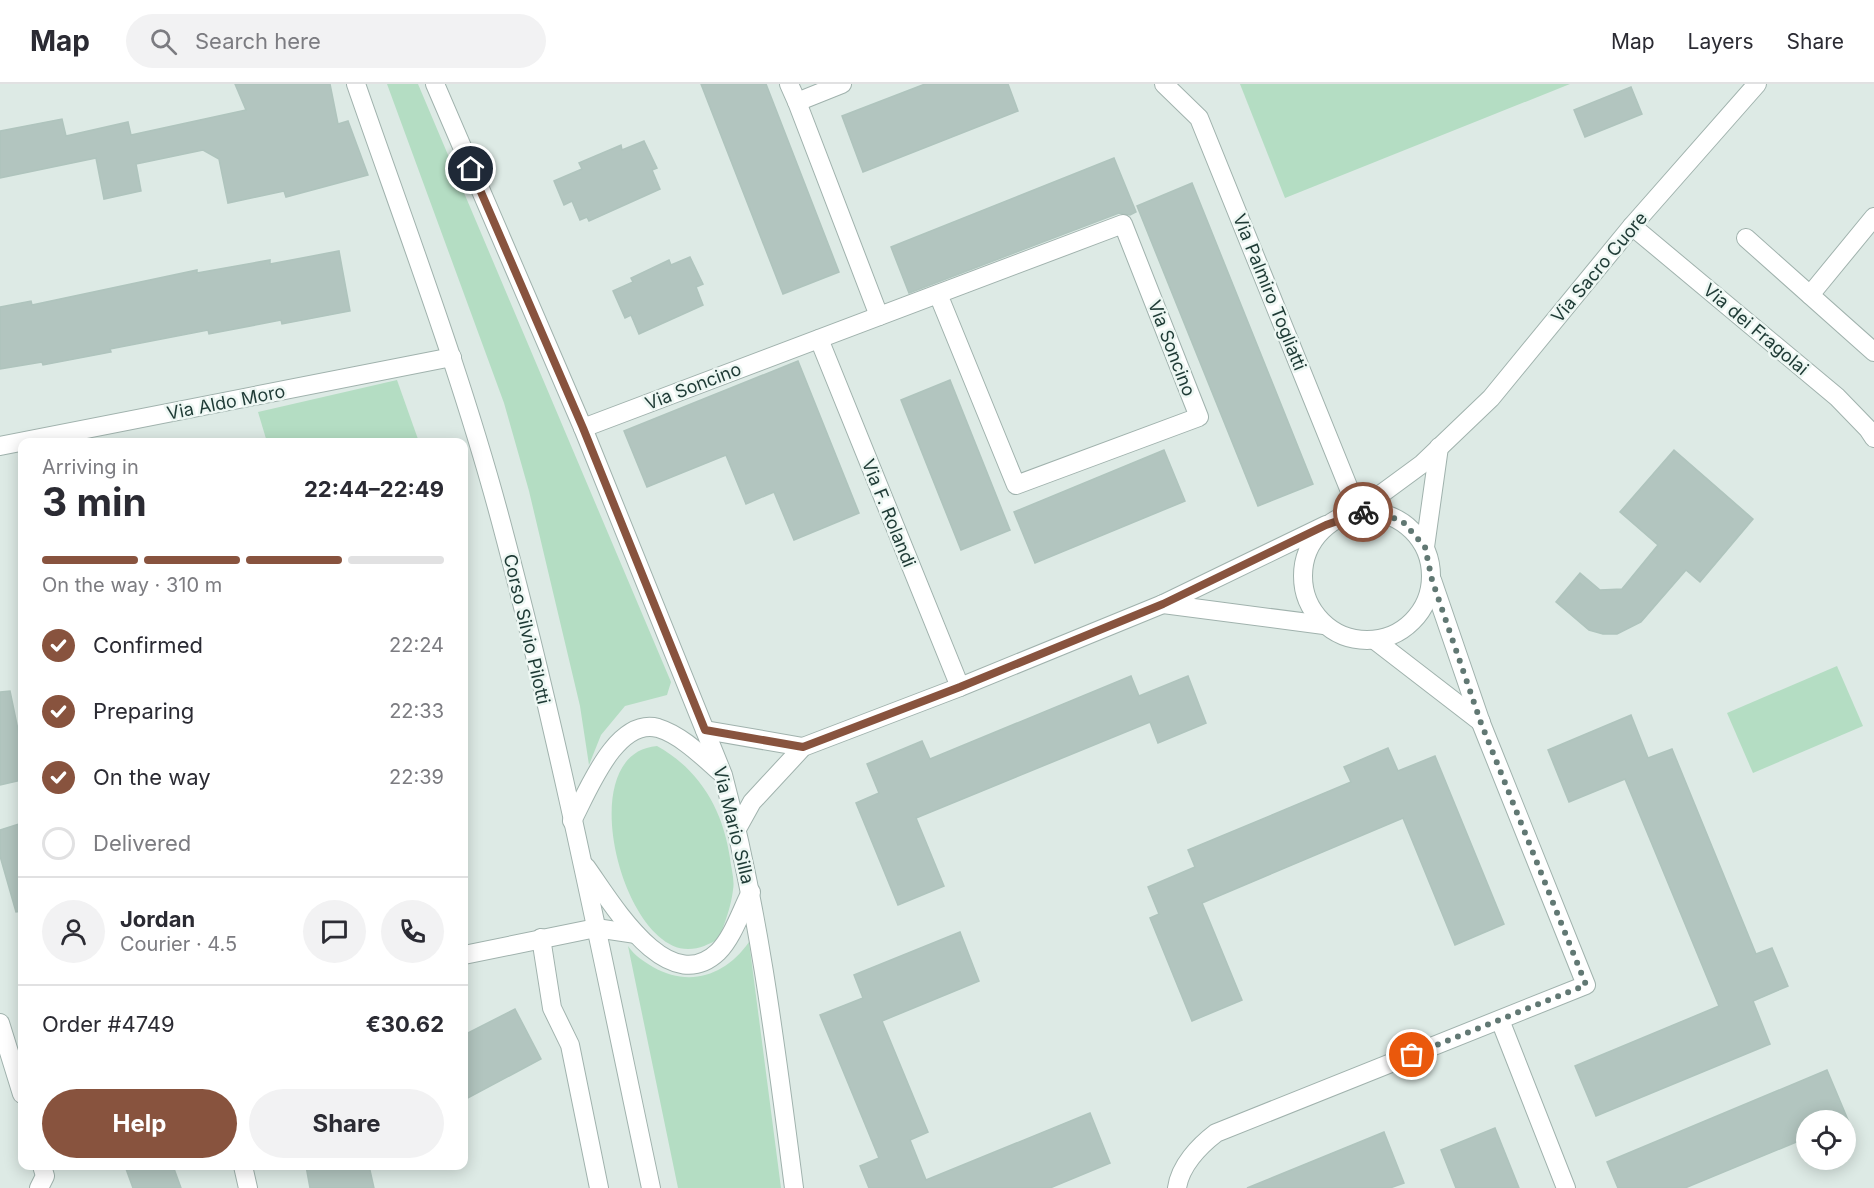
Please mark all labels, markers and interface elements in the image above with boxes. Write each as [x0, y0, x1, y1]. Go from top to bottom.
search box [126, 14, 546, 68]
text: Map [30, 24, 90, 58]
icon: search [147, 25, 180, 58]
text: Search here [195, 28, 321, 54]
text: Map [1611, 29, 1655, 54]
text: Layers [1688, 29, 1754, 54]
text: Share [1787, 29, 1844, 54]
pin [445, 143, 496, 194]
icon: home [454, 152, 487, 185]
street label: Via Sacro Cuore [1547, 207, 1651, 327]
street label: Via Palmiro Togliatti [1229, 211, 1311, 373]
street label: Via dei Fragolai [1699, 279, 1813, 379]
street label: Via Soncino [1144, 297, 1200, 399]
street label: Via Soncino [642, 358, 744, 414]
street label: Via Aldo Moro [165, 380, 287, 424]
text: Arriving in [42, 455, 139, 479]
street label: Via F. Rolandi [858, 456, 920, 570]
text: 22:44–22:49 [304, 476, 444, 502]
text: 3 min [42, 478, 147, 525]
courier [1333, 482, 1393, 542]
icon: bike [1347, 496, 1380, 529]
street label: Corso Silvio Pilotti [500, 552, 554, 706]
text: On the way · 310 m [42, 573, 222, 597]
icon: check [42, 629, 75, 662]
text: Confirmed [93, 632, 203, 658]
text: 22:24 [389, 633, 444, 657]
icon: check [42, 695, 75, 728]
text: Preparing [93, 698, 194, 724]
text: 22:33 [389, 699, 444, 723]
icon: check [42, 761, 75, 794]
text: On the way [93, 764, 211, 790]
street label: Via Mario Silla [709, 764, 759, 886]
text: 22:39 [389, 765, 444, 789]
text: Delivered [93, 830, 191, 856]
button: person [42, 900, 105, 963]
button: chat [303, 900, 366, 963]
button: phone [381, 900, 444, 963]
text: Jordan [120, 906, 195, 932]
text: Courier · 4.5 [120, 932, 237, 956]
text: Order #4749 [42, 1011, 175, 1037]
text: €30.62 [366, 1011, 444, 1037]
pin [1386, 1029, 1437, 1080]
icon: bag [1395, 1038, 1428, 1071]
button: Help [42, 1089, 237, 1158]
button: Share [249, 1089, 444, 1158]
map controls [1796, 1110, 1856, 1170]
button: locate [1796, 1110, 1856, 1170]

